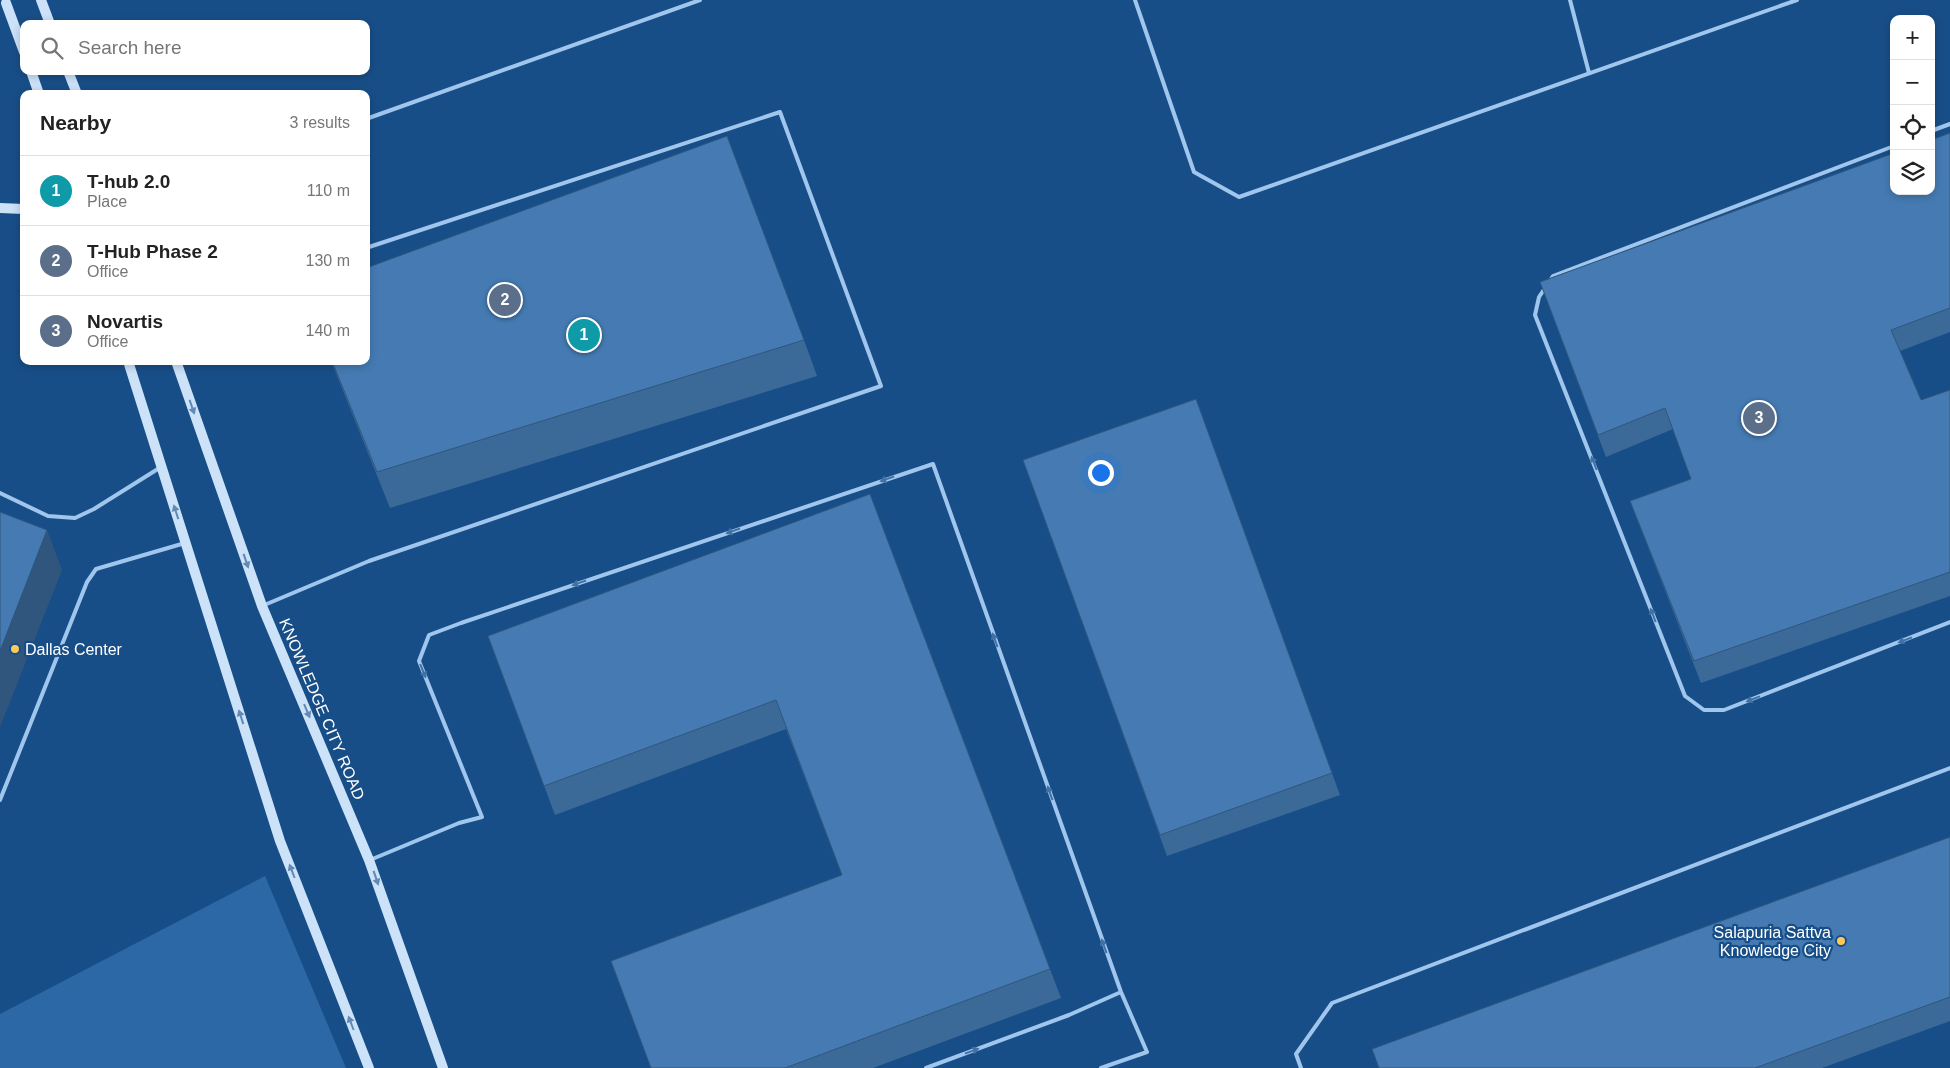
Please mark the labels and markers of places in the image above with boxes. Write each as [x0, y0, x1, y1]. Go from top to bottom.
pin: 2 [489, 281, 521, 319]
pin: 1 [568, 316, 600, 354]
pin: 3 [1743, 399, 1775, 437]
place label: Dallas Center [25, 641, 123, 658]
marker: Dallas Center [9, 643, 21, 655]
place label: Salapuria Sattva Knowledge City [1714, 924, 1831, 959]
marker: Salapuria Sattva Knowledge City [1835, 935, 1847, 947]

